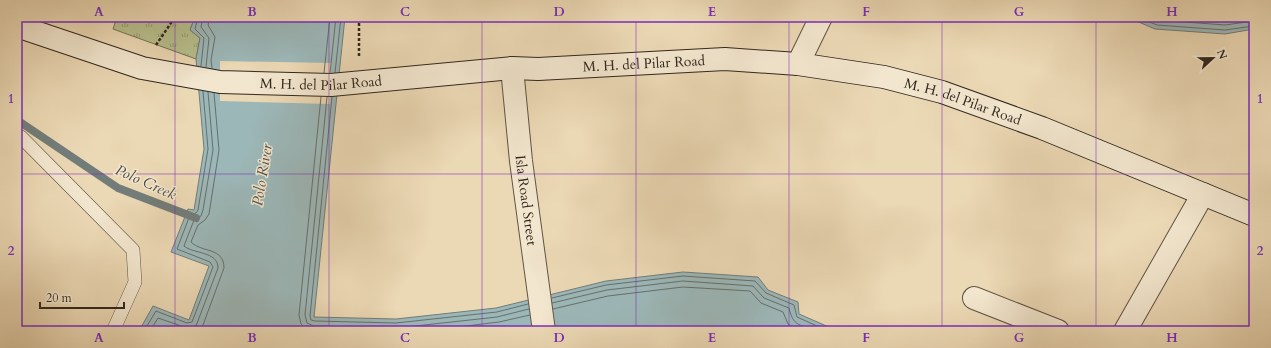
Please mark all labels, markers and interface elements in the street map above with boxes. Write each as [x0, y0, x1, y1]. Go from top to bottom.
text: A [94, 3, 104, 21]
text: B [247, 3, 257, 21]
text: C [400, 3, 410, 21]
text: D [553, 3, 565, 21]
text: E [708, 3, 716, 21]
text: F [862, 3, 870, 21]
text: G [1014, 3, 1025, 21]
text: H [1166, 3, 1178, 21]
north arrow [1193, 38, 1233, 78]
text: N [1213, 47, 1231, 62]
street label: M. H. del Pilar Road [582, 51, 706, 77]
street label: M. H. del Pilar Road [259, 71, 383, 95]
street label: M. H. del Pilar Road [902, 74, 1024, 130]
text: 1 [8, 90, 14, 108]
text: 1 [1257, 90, 1263, 108]
water label: Polo River [247, 142, 277, 207]
street label: Isla Road Street [510, 154, 541, 247]
water label: Polo Creek [112, 160, 180, 205]
text: 2 [8, 242, 15, 260]
text: 2 [1257, 242, 1264, 260]
scale bar [40, 284, 124, 310]
text: 20 m [46, 290, 73, 306]
text: A [94, 329, 104, 347]
text: B [247, 329, 257, 347]
text: C [400, 329, 410, 347]
text: D [553, 329, 565, 347]
text: E [708, 329, 716, 347]
text: F [862, 329, 870, 347]
text: G [1014, 329, 1025, 347]
text: H [1166, 329, 1178, 347]

